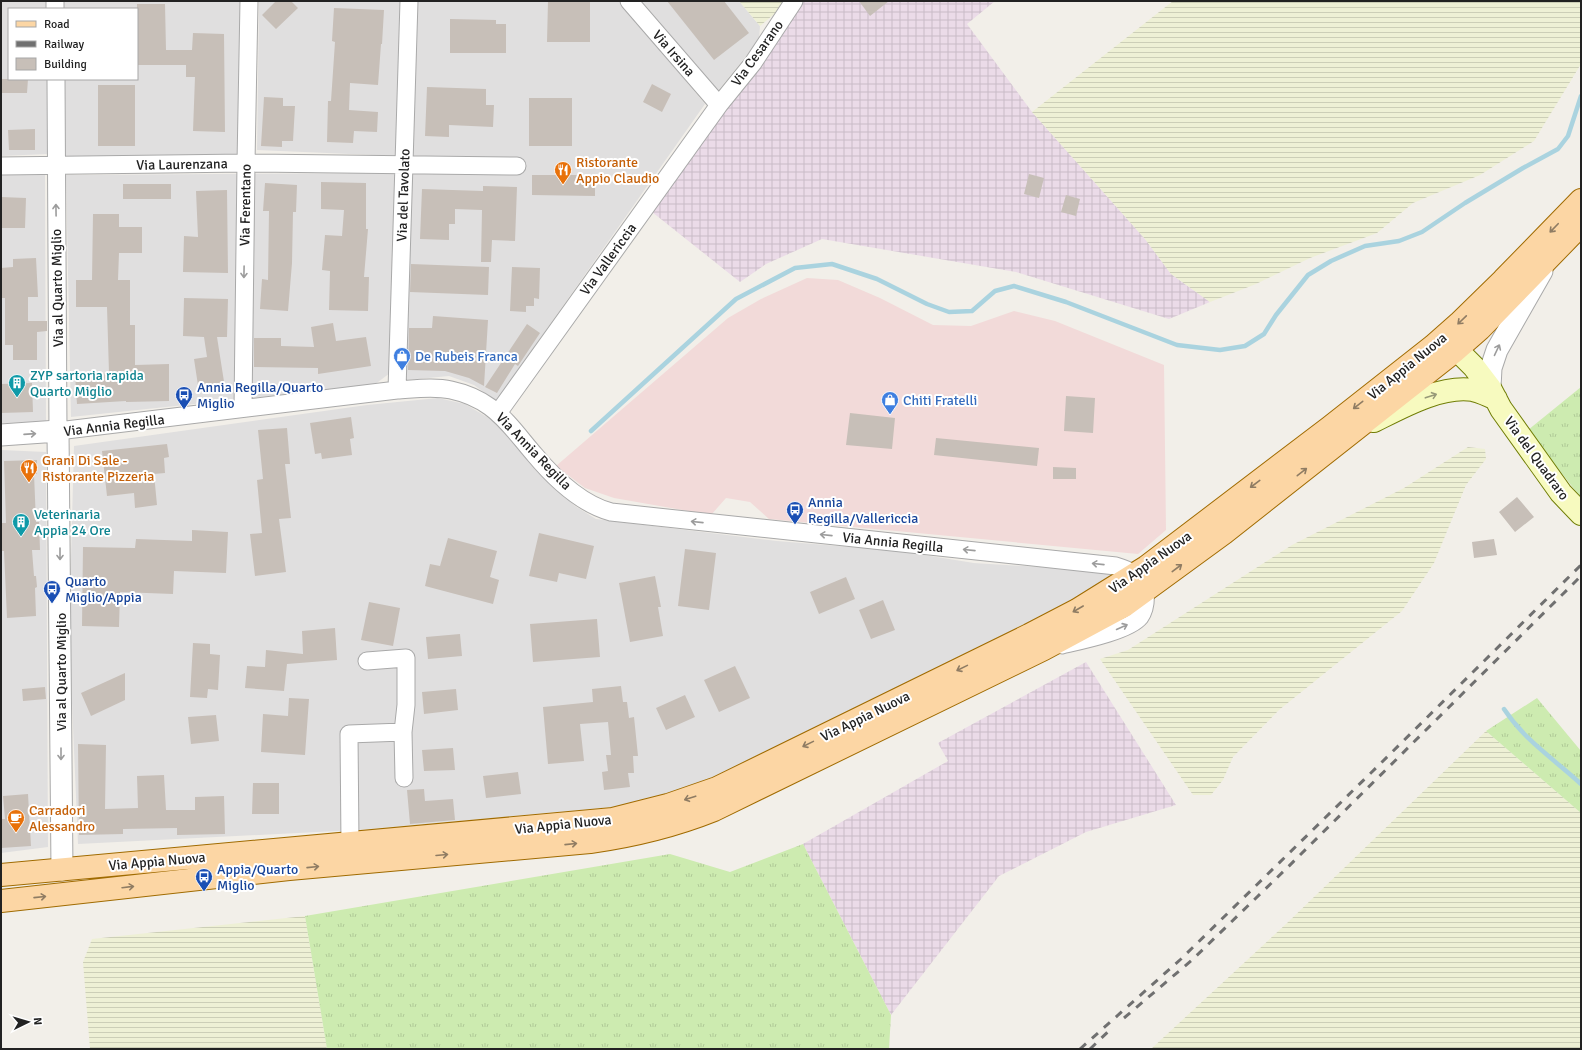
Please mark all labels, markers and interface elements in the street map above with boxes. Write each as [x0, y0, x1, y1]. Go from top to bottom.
legend [8, 8, 138, 80]
text: Road [44, 17, 70, 32]
street label: Via Cesarano [728, 17, 787, 90]
street label: Via Irsina [649, 27, 698, 80]
text: Railway [44, 37, 84, 52]
text: Building [44, 57, 87, 72]
street label: Via del Tavolato [393, 148, 414, 242]
place label: Ristorante Appio Claudio [576, 154, 659, 187]
street label: Via Laurenzana [136, 155, 228, 174]
restaurant icon: Ristorante Appio Claudio [553, 160, 573, 185]
street label: Via Ferentano [236, 164, 255, 246]
one-way arrow [52, 204, 60, 217]
street label: Via Vallericcia [577, 220, 640, 299]
one-way arrow [1549, 223, 1559, 233]
street label: Via al Quarto Miglio [48, 229, 67, 347]
one-way arrow [241, 265, 248, 278]
one-way arrow [1457, 315, 1467, 325]
street label: Via Appia Nuova [1364, 329, 1450, 404]
one-way arrow [1494, 344, 1501, 356]
shop icon: De Rubeis Franca [392, 346, 412, 371]
place label: De Rubeis Franca [415, 348, 518, 365]
place label: ZYP sartoria rapida Quarto Miglio [30, 367, 144, 400]
building icon: ZYP sartoria rapida Quarto Miglio [7, 373, 27, 398]
place label: Annia Regilla/Quarto Miglio [197, 379, 323, 412]
bus stop icon: Annia Regilla/Quarto Miglio [174, 385, 194, 410]
shop icon: Chiti Fratelli [880, 390, 900, 415]
place label: Chiti Fratelli [903, 392, 977, 409]
one-way arrow [1424, 392, 1437, 399]
one-way arrow [1353, 401, 1364, 409]
street label: Via Annia Regilla [492, 409, 575, 494]
street label: Via Annia Regilla [63, 411, 165, 440]
street label: Via del Quadraro [1501, 413, 1573, 503]
one-way arrow [23, 430, 36, 437]
place label: Grani Di Sale - Ristorante Pizzeria [42, 452, 154, 485]
restaurant icon: Grani Di Sale - Ristorante Pizzeria [19, 458, 39, 483]
one-way arrow [1296, 468, 1307, 476]
one-way arrow [1250, 480, 1261, 488]
place label: Annia Regilla/Vallericcia [808, 494, 918, 527]
bus stop icon: Annia Regilla/Vallericcia [785, 500, 805, 525]
place label: Veterinaria Appia 24 Ore [34, 506, 111, 539]
building icon: Veterinaria Appia 24 Ore [11, 512, 31, 537]
one-way arrow [690, 518, 703, 526]
street label: Via Appia Nuova [1106, 528, 1195, 597]
street label: Via Annia Regilla [842, 529, 944, 556]
one-way arrow [820, 531, 833, 538]
one-way arrow [963, 546, 976, 553]
one-way arrow [56, 547, 64, 560]
one-way arrow [1092, 560, 1105, 568]
one-way arrow [1171, 564, 1182, 573]
place label: Quarto Miglio/Appia [65, 573, 142, 606]
bus stop icon: Quarto Miglio/Appia [42, 579, 62, 604]
one-way arrow [1072, 605, 1084, 613]
street label: Via al Quarto Miglio [53, 613, 70, 731]
one-way arrow [1116, 623, 1128, 631]
one-way arrow [957, 665, 969, 672]
street label: Via Appia Nuova [818, 688, 913, 745]
one-way arrow [802, 741, 814, 748]
one-way arrow [57, 747, 65, 760]
one-way arrow [684, 795, 697, 802]
place label: Carradori Alessandro [29, 802, 95, 835]
cafe icon: Carradori Alessandro [6, 808, 26, 833]
street label: Via Appia Nuova [514, 811, 612, 838]
one-way arrow [565, 840, 578, 848]
street label: Via Appia Nuova [108, 849, 206, 874]
one-way arrow [435, 851, 448, 858]
place label: Appia/Quarto Miglio [217, 861, 298, 894]
one-way arrow [306, 863, 319, 870]
bus stop icon: Appia/Quarto Miglio [194, 867, 214, 892]
one-way arrow [121, 883, 134, 891]
one-way arrow [33, 894, 46, 901]
north arrow [8, 1002, 48, 1042]
text: N [31, 1017, 44, 1026]

